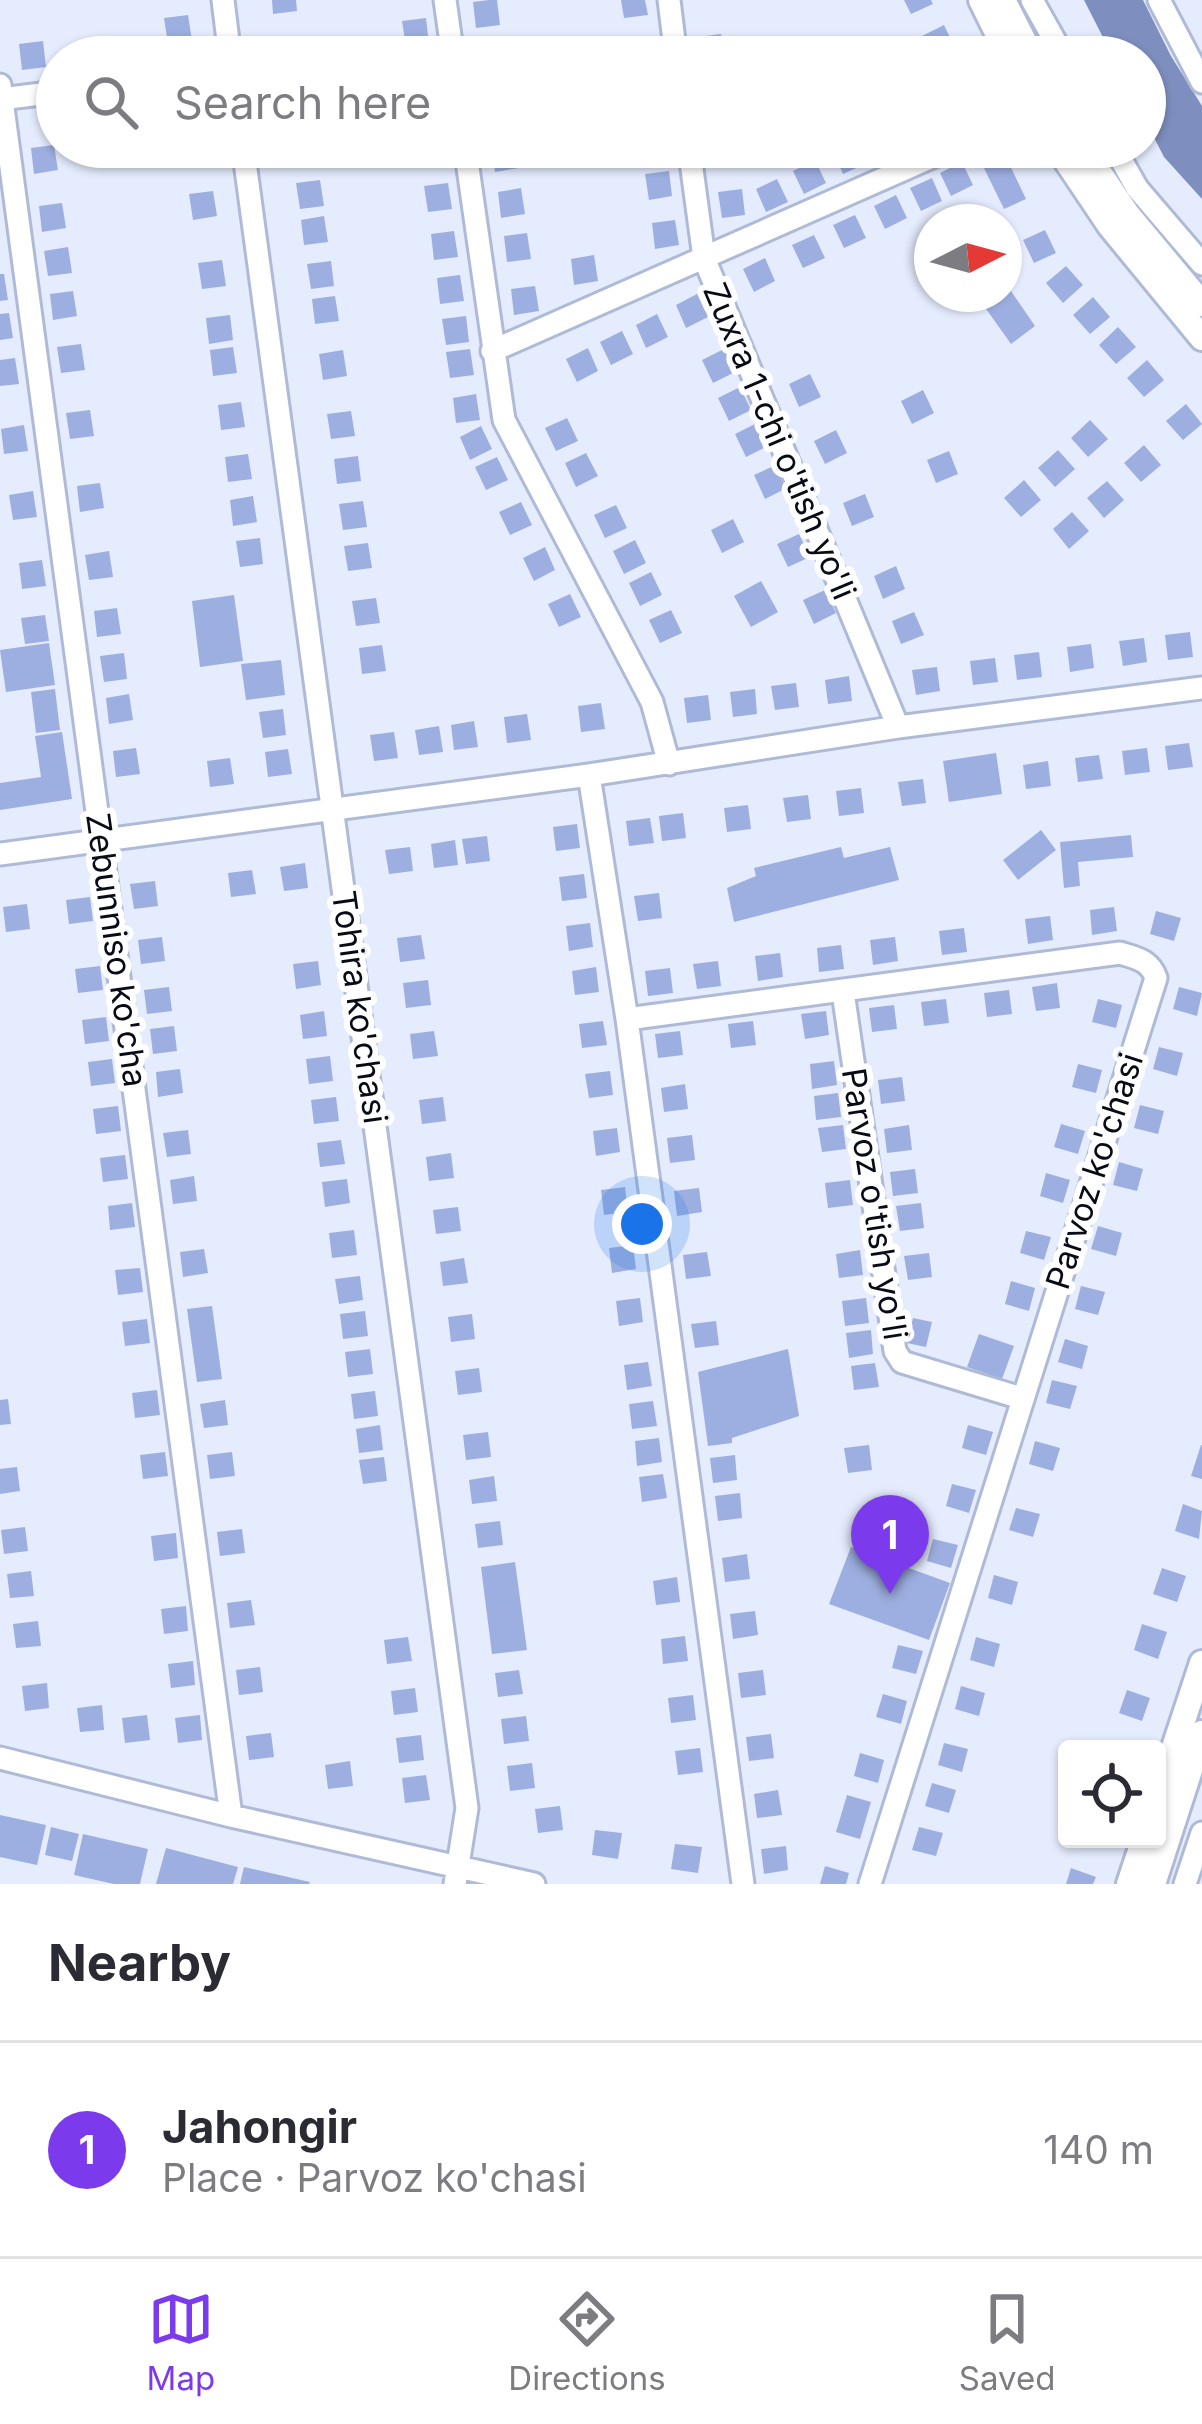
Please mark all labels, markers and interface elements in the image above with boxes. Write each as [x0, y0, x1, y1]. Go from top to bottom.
search box [36, 36, 1166, 168]
icon: search [78, 69, 144, 135]
text: Search here [174, 75, 431, 130]
north arrow [914, 204, 1022, 312]
street label: Zuxra 1-chi o'tish yo'li [695, 277, 865, 605]
street label: Zebunniso ko'cha [78, 810, 156, 1090]
street label: Tohira ko'chasi [324, 888, 396, 1126]
street label: Parvoz ko'chasi [1037, 1048, 1151, 1294]
street label: Parvoz o'tish yo'li [834, 1065, 916, 1343]
your location [612, 1194, 672, 1254]
pin: 1 [851, 1495, 929, 1594]
map controls [1058, 1740, 1166, 1848]
button: locate [1058, 1740, 1166, 1848]
text: Nearby [48, 1932, 231, 1993]
text: Jahongir [162, 2099, 357, 2154]
text: 1 [79, 2126, 95, 2173]
text: 140 m [1043, 2126, 1154, 2173]
text: Place · Parvoz ko'chasi [162, 2154, 587, 2201]
tab: Map [147, 2286, 215, 2398]
tab: Directions [508, 2286, 666, 2398]
tab: Saved [959, 2286, 1055, 2398]

